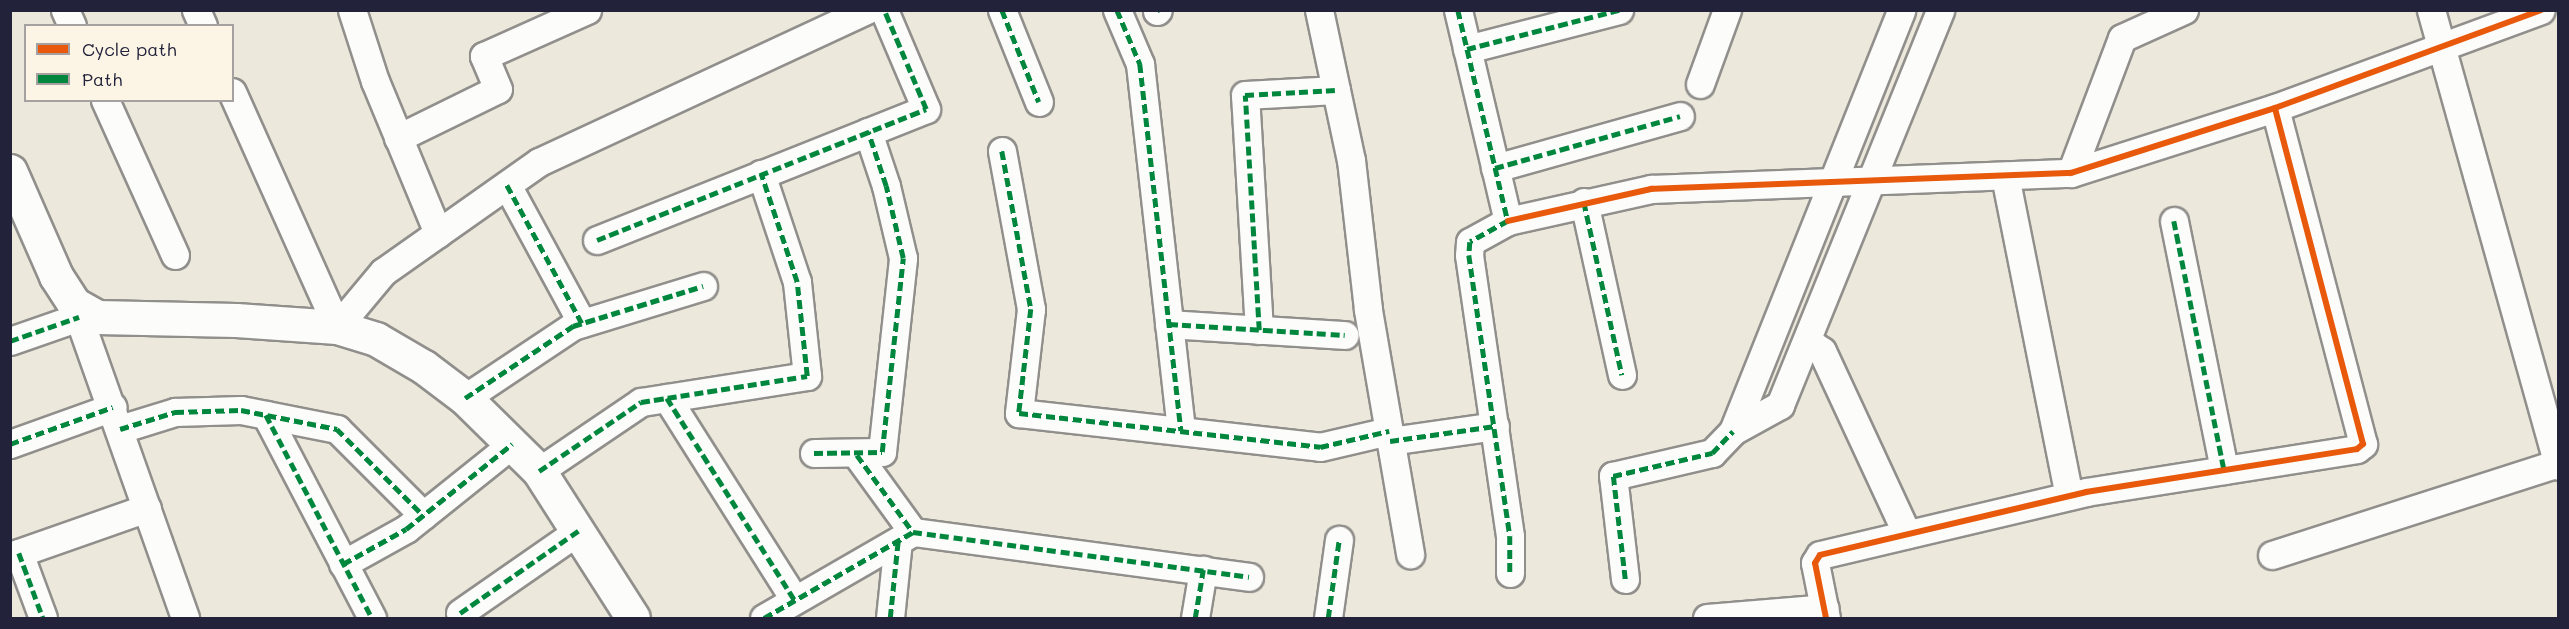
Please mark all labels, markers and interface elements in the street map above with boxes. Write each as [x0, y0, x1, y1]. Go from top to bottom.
legend [24, 24, 234, 102]
text: Cycle path [82, 37, 177, 61]
text: Path [82, 67, 122, 91]

